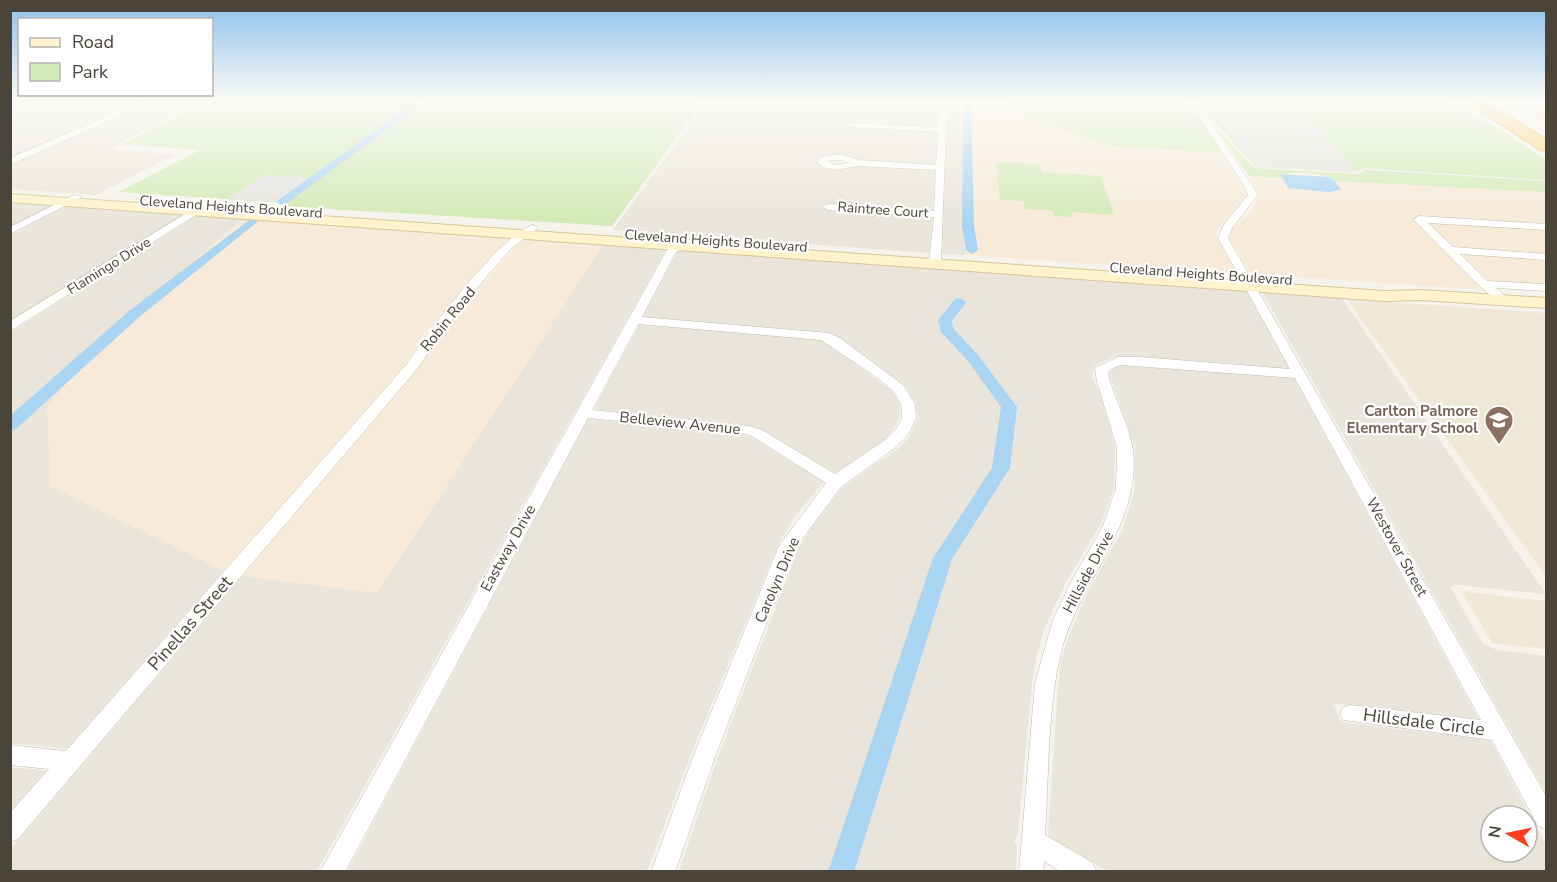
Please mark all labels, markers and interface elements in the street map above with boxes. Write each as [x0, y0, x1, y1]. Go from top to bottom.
legend [18, 18, 213, 96]
text: Road [72, 30, 114, 54]
text: Park [72, 60, 109, 84]
street label: Cleveland Heights Boulevard [139, 191, 323, 223]
street label: Raintree Court [837, 197, 929, 223]
street label: Cleveland Heights Boulevard [624, 225, 808, 257]
street label: Flamingo Drive [64, 233, 154, 299]
street label: Cleveland Heights Boulevard [1109, 258, 1293, 290]
street label: Robin Road [416, 283, 480, 355]
place label: Carlton Palmore Elementary School [1347, 401, 1478, 438]
school or university icon: Carlton Palmore Elementary School [1483, 404, 1515, 446]
street label: Belleview Avenue [619, 407, 741, 439]
street label: Westover Street [1362, 494, 1433, 601]
street label: Eastway Drive [476, 501, 540, 595]
street label: Hillside Drive [1058, 527, 1118, 617]
street label: Carolyn Drive [750, 534, 804, 626]
street label: Pinellas Street [142, 570, 238, 675]
street label: Hillsdale Circle [1362, 703, 1486, 741]
north arrow [1479, 804, 1539, 864]
text: N [1483, 824, 1507, 839]

